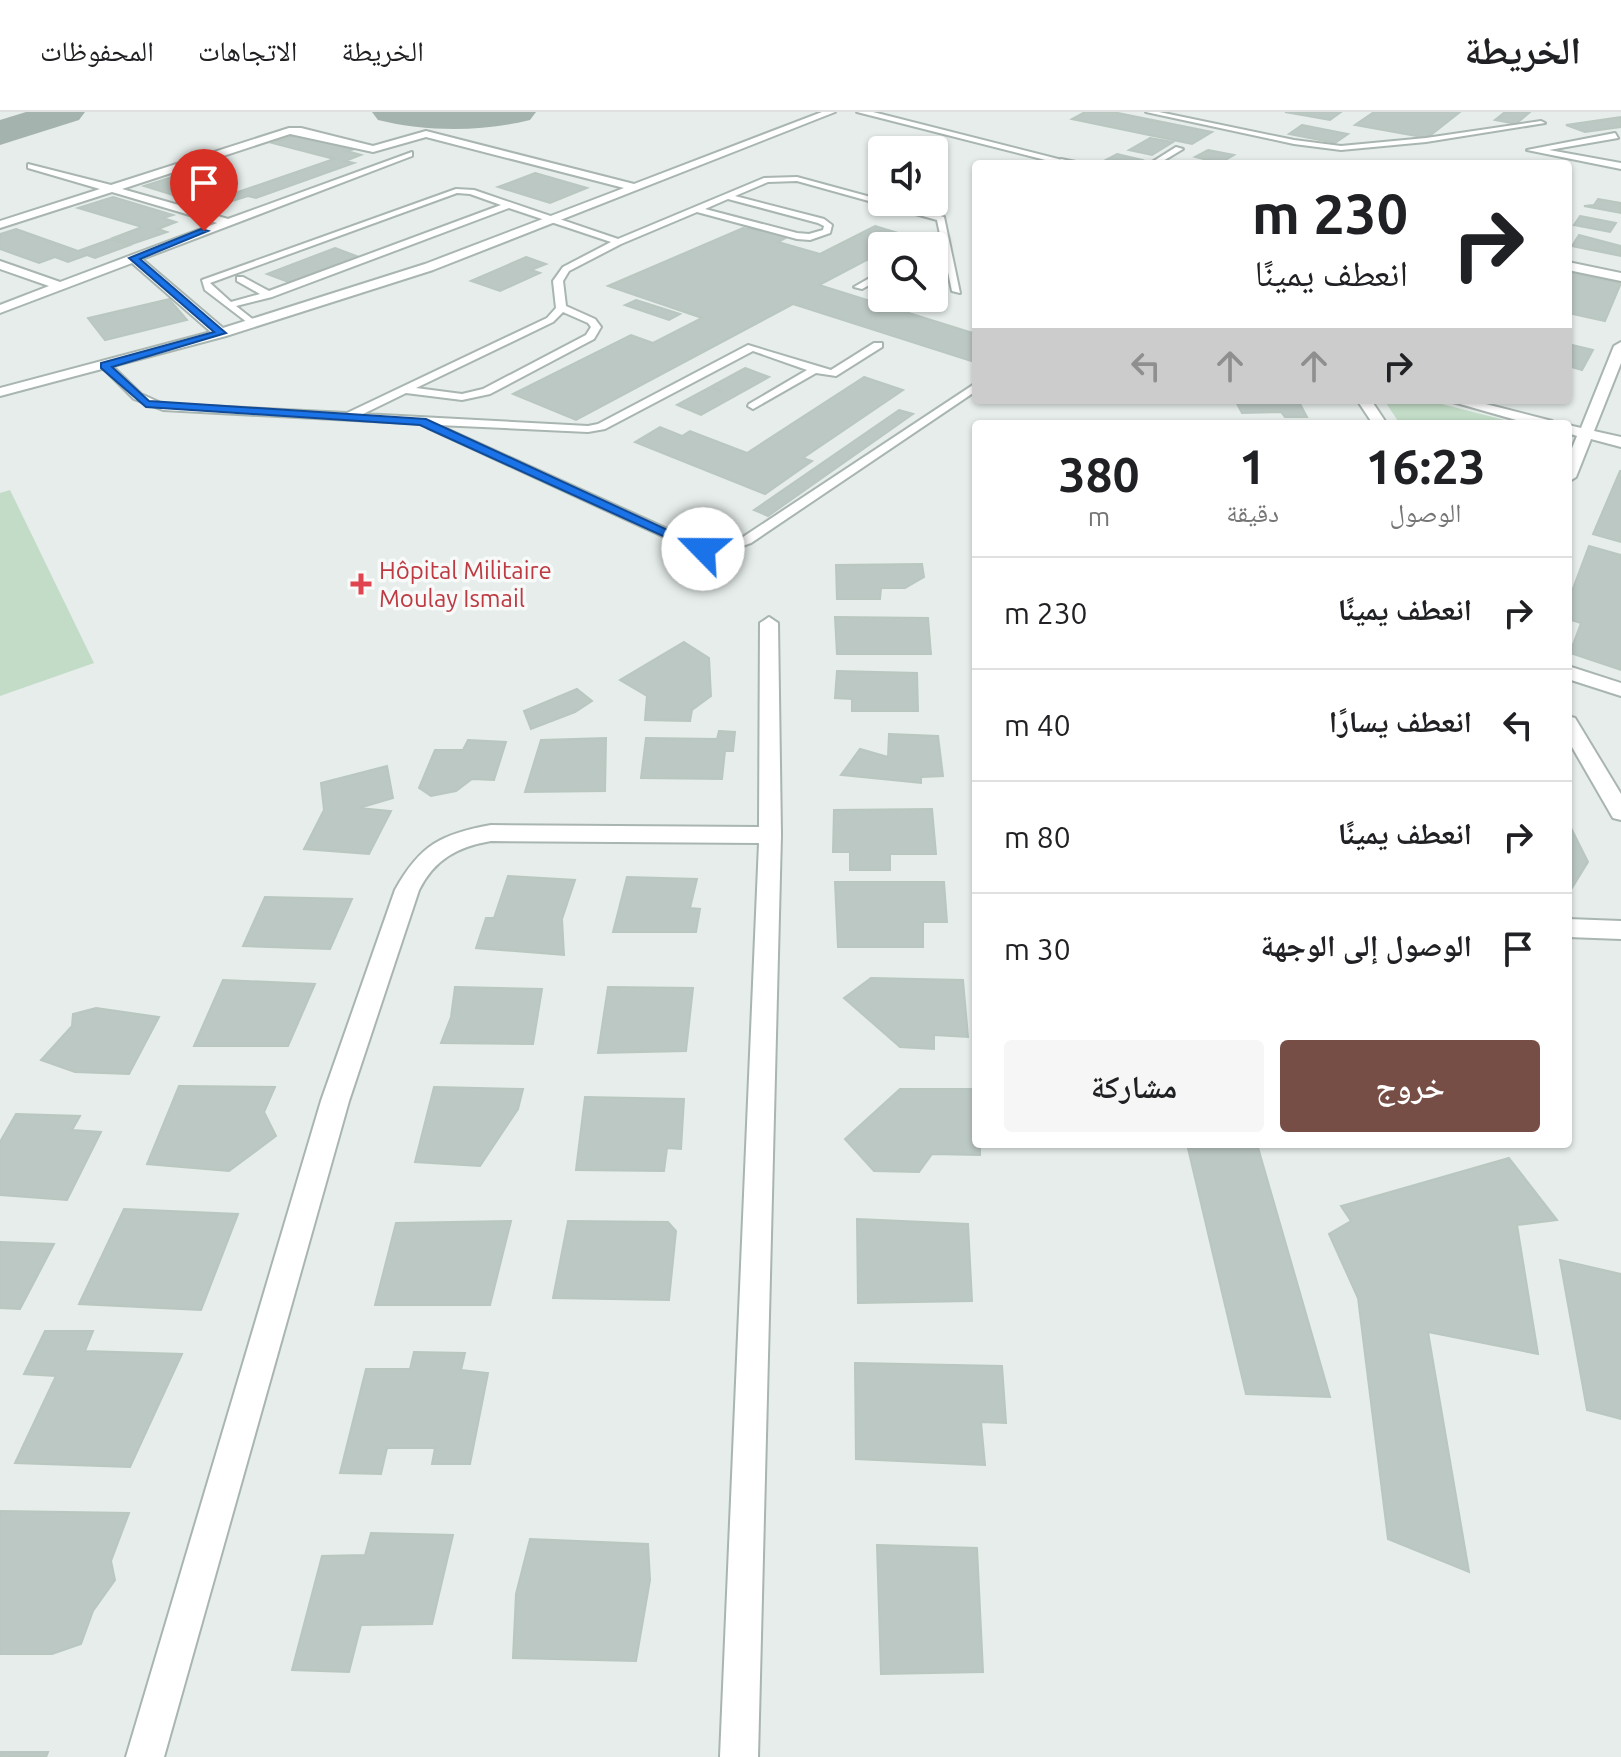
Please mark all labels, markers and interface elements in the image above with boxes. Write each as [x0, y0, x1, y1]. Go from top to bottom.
text: الخريطة [1464, 29, 1581, 71]
text: المحفوظات [40, 35, 154, 66]
text: الاتجاهات [198, 35, 297, 66]
text: الخريطة [341, 35, 424, 66]
map controls [868, 136, 948, 312]
button: sound [868, 136, 948, 216]
pin [170, 149, 238, 231]
icon: arrive [182, 161, 226, 205]
text: 230 m [1252, 182, 1408, 245]
icon: right [1436, 192, 1540, 296]
button: search [868, 232, 948, 312]
text: انعطف يمينًا [1255, 252, 1408, 293]
icon: left [1124, 344, 1168, 388]
icon: ahead [1208, 344, 1252, 388]
icon: ahead [1292, 344, 1336, 388]
icon: right [1376, 344, 1420, 388]
text: 1 [1239, 439, 1266, 493]
text: 16:23 [1365, 439, 1486, 493]
text: 380 [1058, 447, 1140, 501]
text: دقيقة [1226, 498, 1279, 527]
text: الوصول [1390, 498, 1461, 527]
text: m [1088, 502, 1110, 531]
position arrow [661, 507, 745, 591]
place label: Hôpital Militaire Moulay Ismail [379, 557, 552, 612]
marker: Hôpital Militaire Moulay Ismail [350, 573, 372, 595]
icon: right [1496, 591, 1540, 635]
text: انعطف يمينًا [1338, 592, 1472, 626]
text: 230 m [1004, 596, 1088, 630]
icon: left [1496, 703, 1540, 747]
text: انعطف يسارًا [1329, 704, 1472, 738]
text: 40 m [1004, 708, 1071, 742]
icon: right [1496, 815, 1540, 859]
text: انعطف يمينًا [1338, 816, 1472, 850]
text: 80 m [1004, 820, 1071, 854]
icon: arrive [1496, 927, 1540, 971]
text: الوصول إلى الوجهة [1261, 928, 1472, 962]
text: 30 m [1004, 932, 1071, 966]
button: مشاركة [1004, 1040, 1264, 1132]
button: خروج [1280, 1040, 1540, 1132]

